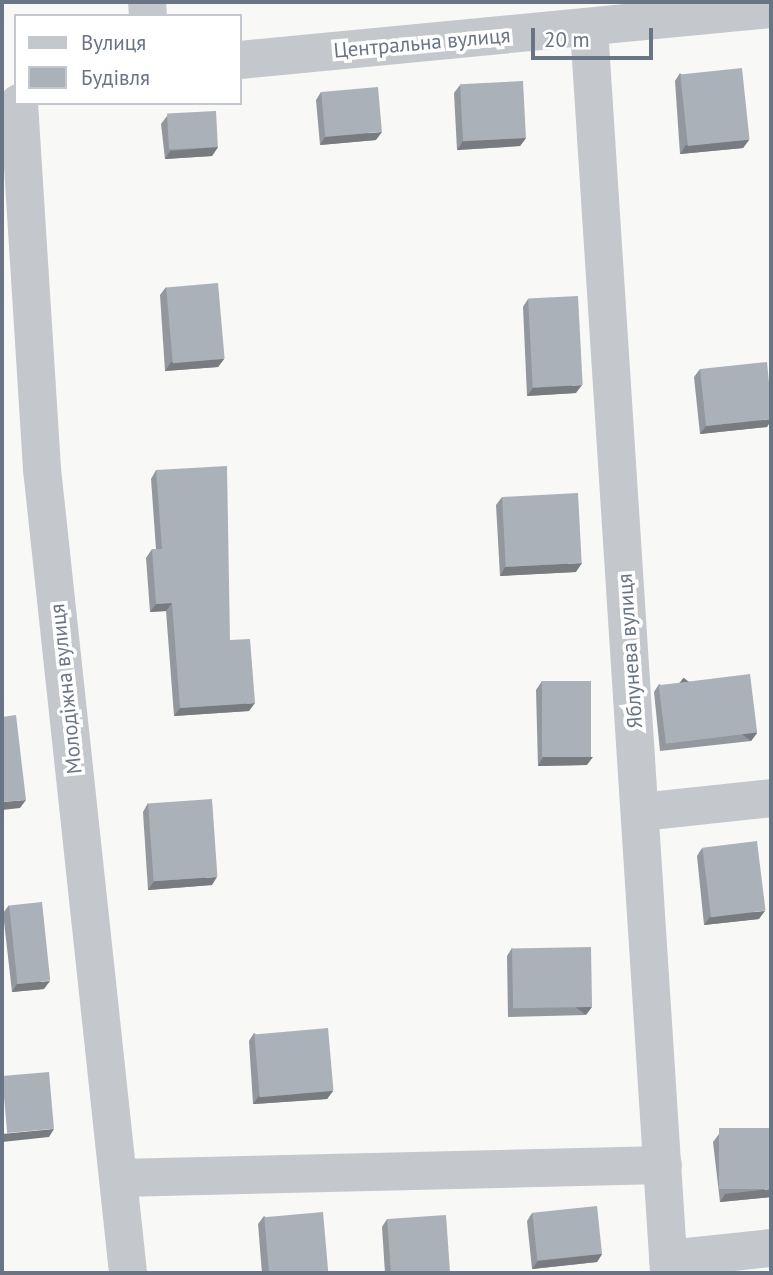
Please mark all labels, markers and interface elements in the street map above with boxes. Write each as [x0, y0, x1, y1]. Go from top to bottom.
legend [14, 14, 242, 105]
scale bar [535, 14, 658, 58]
street label: Центральна вулиця [333, 23, 511, 63]
text: 20 m [544, 26, 590, 53]
text: Вулиця [81, 29, 146, 56]
text: Будівля [81, 64, 150, 91]
street label: Яблунева вулиця [612, 573, 648, 729]
street label: Молодіжна вулиця [45, 603, 87, 775]

